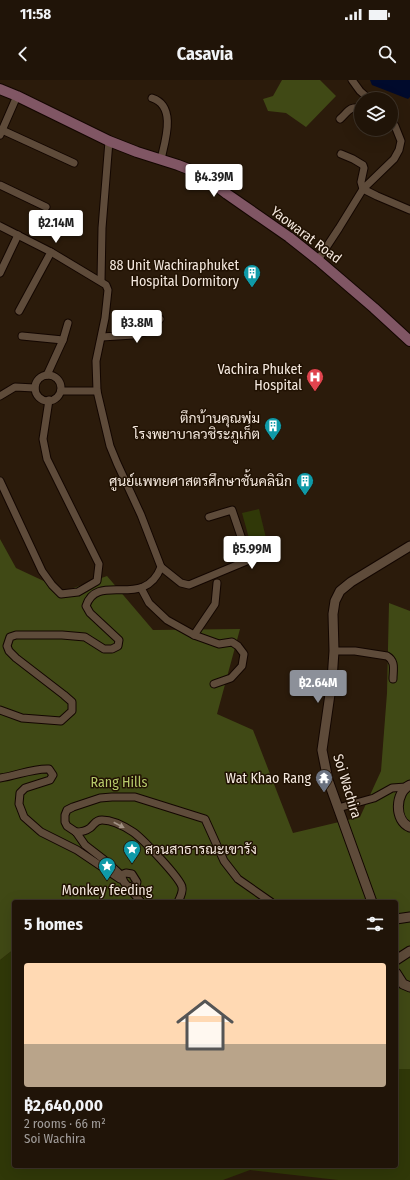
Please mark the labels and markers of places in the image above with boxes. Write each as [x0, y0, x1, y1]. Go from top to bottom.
pin: ฿4.39M [181, 164, 247, 198]
pin: ฿2.14M [23, 210, 89, 244]
place label: 88 Unit Wachiraphuket Hospital Dormitory [110, 257, 240, 290]
building icon: 88 Unit Wachiraphuket Hospital Dormitory [242, 263, 262, 288]
pin: ฿3.8M [109, 310, 165, 344]
place label: Vachira Phuket Hospital [217, 361, 302, 394]
hospital icon: Vachira Phuket Hospital [305, 367, 325, 392]
place label: ตึกบ้านคุณพุ่ม โรงพยาบาลวชิระภูเก็ต [132, 409, 260, 444]
building icon: ตึกบ้านคุณพุ่ม โรงพยาบาลวชิระภูเก็ต [263, 416, 283, 441]
place label: ศูนย์แพทยศาสตรศึกษาชั้นคลินิก [109, 469, 292, 491]
building icon: ศูนย์แพทยศาสตรศึกษาชั้นคลินิก [295, 471, 315, 496]
pin: ฿5.99M [219, 536, 285, 570]
pin: ฿2.64M [285, 670, 351, 704]
temple icon: Wat Khao Rang [314, 768, 334, 793]
place label: Wat Khao Rang [226, 770, 311, 787]
place icon: สวนสาธารณะเขารัง [122, 839, 142, 864]
place label: สวนสาธารณะเขารัง [145, 841, 257, 858]
place icon: Monkey feeding [97, 856, 117, 881]
place label: Monkey feeding [62, 882, 153, 899]

